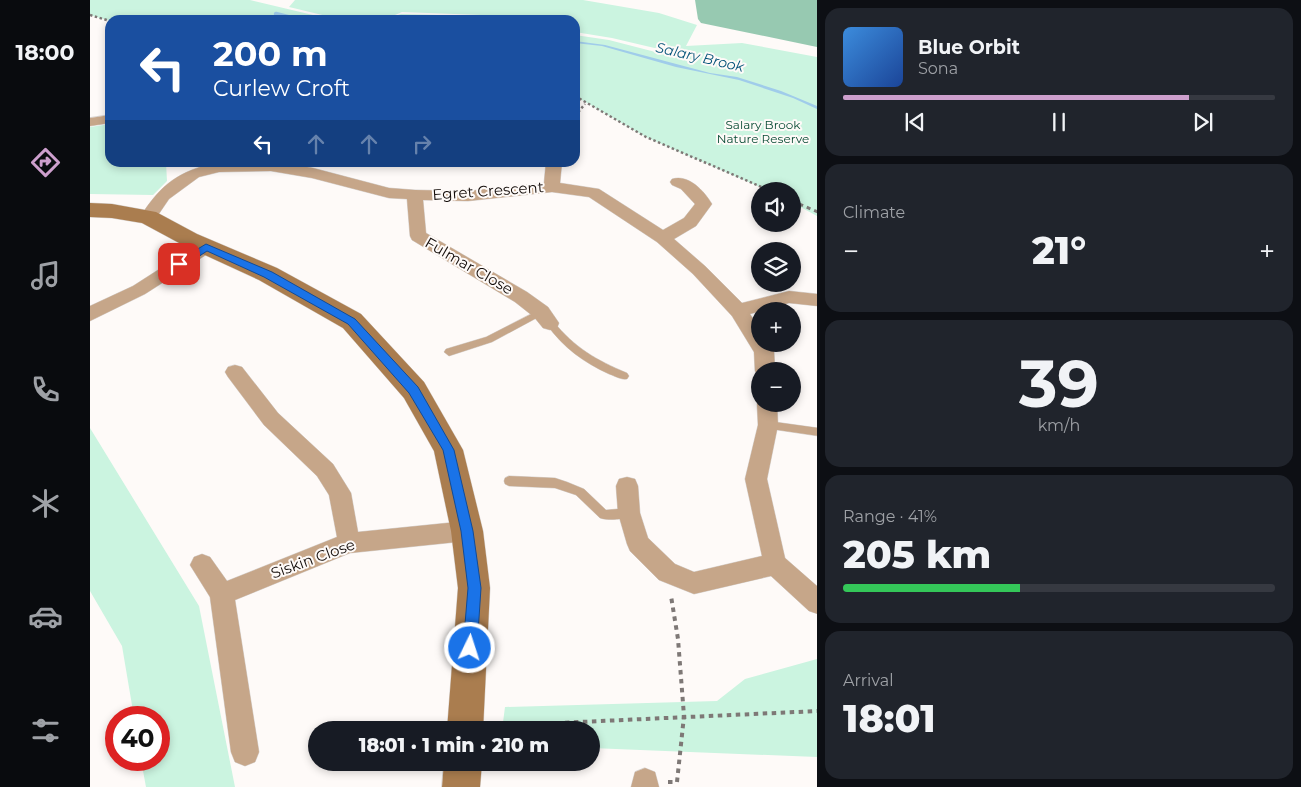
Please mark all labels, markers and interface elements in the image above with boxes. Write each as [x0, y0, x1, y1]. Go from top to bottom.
text: 200 m [213, 32, 328, 75]
icon: left [130, 35, 195, 100]
text: Blue Orbit [918, 36, 1020, 59]
water label: Salary Brook [654, 38, 747, 76]
text: 18:00 [16, 39, 74, 66]
text: Sona [918, 59, 958, 78]
text: Curlew Croft [213, 75, 350, 102]
icon: previous [901, 108, 929, 136]
icon: pause [1045, 108, 1073, 136]
icon: next [1189, 108, 1217, 136]
park label: Salary Brook Nature Reserve [717, 117, 809, 146]
icon: left [249, 130, 277, 158]
icon: ahead [302, 130, 330, 158]
icon: ahead [355, 130, 383, 158]
icon: right [408, 130, 436, 158]
icon: directions [28, 145, 63, 180]
street label: Egret Crescent [432, 177, 544, 204]
map controls [751, 182, 801, 412]
button: sound [751, 182, 801, 232]
text: Climate [843, 203, 905, 222]
text: 21° [1032, 227, 1086, 274]
street label: Fulmar Close [422, 233, 517, 298]
text: − [843, 234, 859, 268]
text: + [1259, 234, 1275, 268]
button: layers [751, 242, 801, 292]
pin [158, 243, 200, 285]
icon: arrive [165, 250, 193, 278]
icon: music [28, 258, 63, 293]
button: + [751, 302, 801, 352]
text: 39 [1019, 344, 1099, 423]
button: − [751, 362, 801, 412]
icon: phone [28, 372, 63, 407]
text: km/h [1038, 416, 1080, 435]
icon: climate [28, 486, 63, 521]
text: Range · 41% [843, 507, 937, 526]
text: 205 km [843, 531, 991, 578]
street label: Siskin Close [268, 535, 357, 583]
icon: car [28, 599, 63, 634]
position arrow [443, 621, 495, 673]
text: Arrival [843, 671, 893, 690]
text: 18:01 [843, 695, 936, 742]
speed limit sign: 40 [105, 706, 170, 771]
icon: filters [28, 713, 63, 748]
text: 18:01 · 1 min · 210 m [359, 734, 549, 757]

